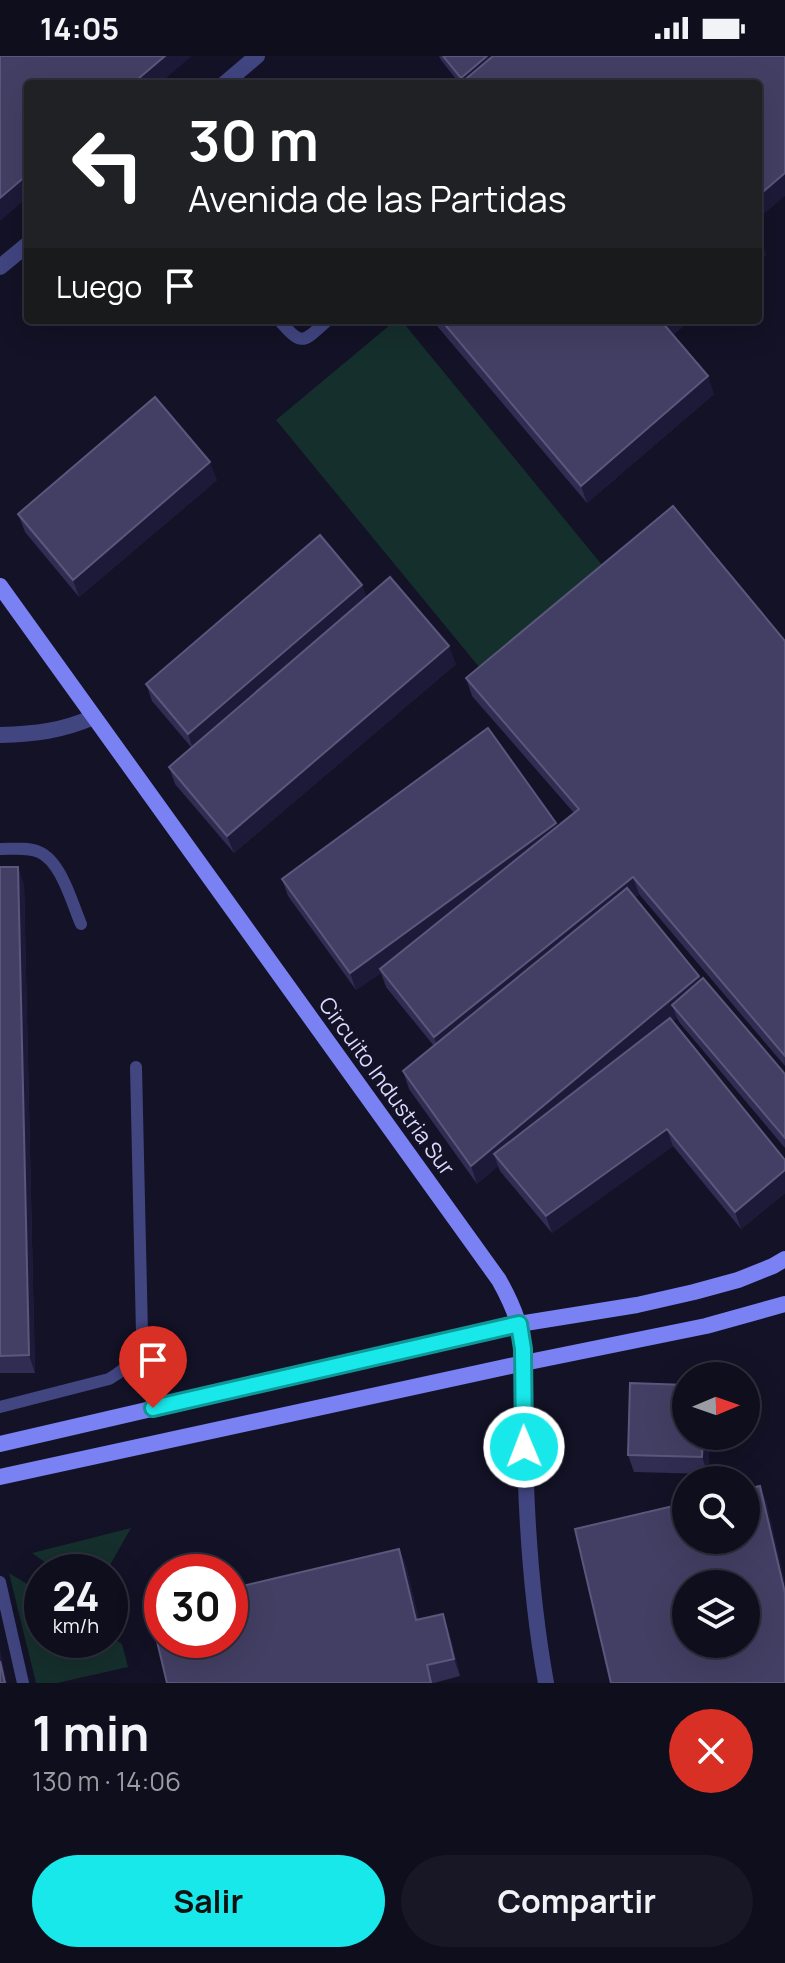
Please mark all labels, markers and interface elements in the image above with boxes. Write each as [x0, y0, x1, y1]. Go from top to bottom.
text: 14:05 [40, 8, 119, 49]
text: 30 m [188, 101, 319, 178]
icon: left [56, 112, 160, 216]
text: Avenida de las Partidas [188, 174, 567, 223]
icon: arrive [158, 264, 202, 308]
text: Luego [56, 266, 142, 307]
street label: Circuito Industria Sur [312, 991, 462, 1181]
pin [119, 1326, 187, 1408]
icon: arrive [131, 1338, 175, 1382]
north arrow [672, 1362, 760, 1450]
map controls [672, 1362, 760, 1658]
position arrow [482, 1405, 566, 1489]
button: search [672, 1466, 760, 1554]
speed limit sign: 30 [144, 1554, 248, 1658]
text: 24 [52, 1568, 100, 1623]
button: layers [672, 1570, 760, 1658]
text: km/h [53, 1612, 99, 1639]
text: 1 min [32, 1700, 149, 1765]
button: close [669, 1709, 753, 1793]
text: 130 m · 14:06 [32, 1763, 181, 1799]
button: Salir [32, 1855, 385, 1947]
button: Compartir [401, 1855, 753, 1947]

